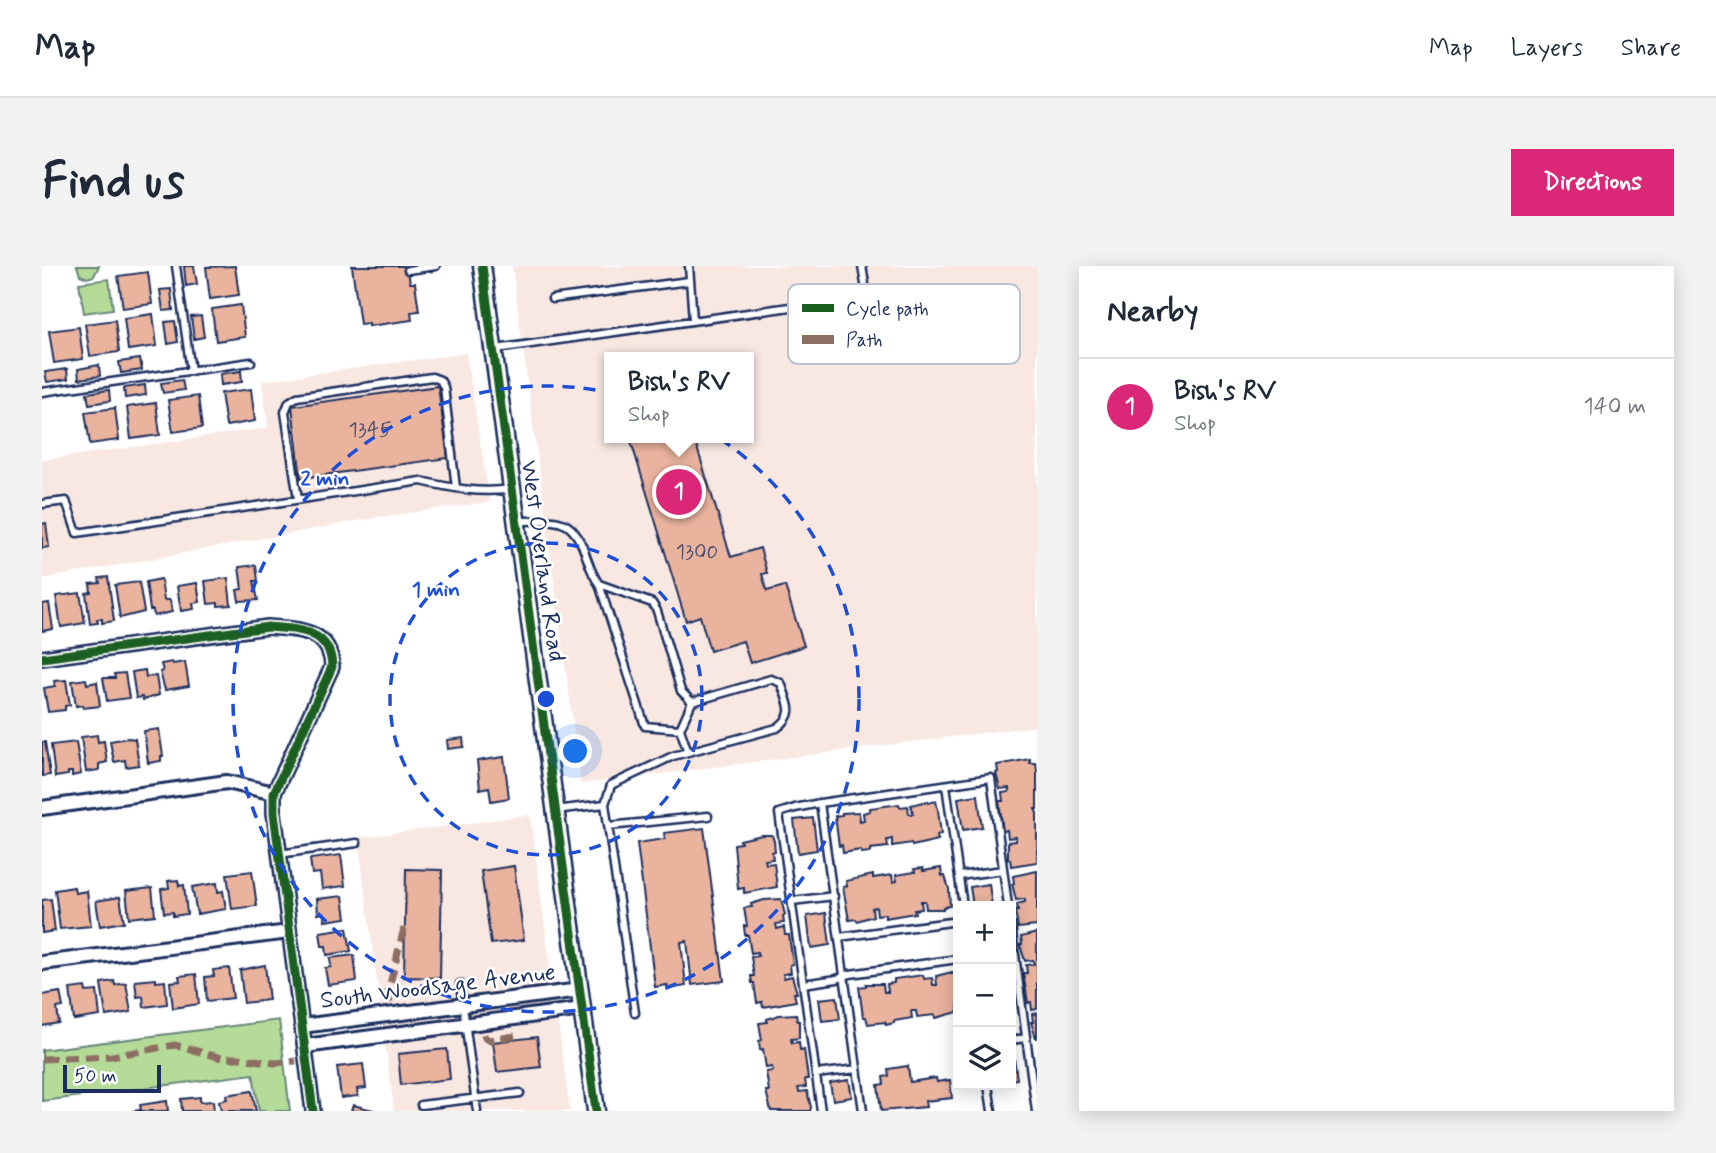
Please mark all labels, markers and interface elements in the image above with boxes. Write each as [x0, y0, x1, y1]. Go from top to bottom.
text: Map [35, 26, 95, 70]
text: Map [1429, 33, 1473, 64]
text: Layers [1511, 33, 1583, 64]
text: Share [1621, 33, 1681, 64]
button: Directions [1511, 149, 1674, 216]
text: Find us [42, 150, 185, 215]
legend [788, 284, 1020, 364]
text: Nearby [1107, 292, 1198, 331]
text: Cycle path [846, 297, 929, 322]
text: Path [846, 328, 883, 353]
popup [604, 352, 754, 443]
text: Bish's RV [628, 366, 730, 400]
text: Bish's RV [1174, 375, 1277, 409]
text: 1 [1125, 392, 1135, 422]
text: 140 m [1583, 392, 1646, 422]
text: Shop [628, 400, 670, 430]
text: Shop [1174, 409, 1216, 439]
house number: 1345 [348, 416, 392, 444]
street label: West Overland Road [513, 458, 571, 664]
text: 2 min [300, 465, 350, 493]
pin: 1 [656, 466, 702, 518]
house number: 1300 [676, 538, 718, 566]
text: 1 min [412, 576, 460, 604]
centre of rings [534, 687, 558, 711]
your location [558, 734, 592, 768]
map controls [953, 901, 1016, 1090]
button: + [953, 901, 1016, 964]
street label: South Woodsage Avenue [319, 957, 557, 1017]
button: − [953, 964, 1016, 1027]
button: layers [953, 1027, 1016, 1090]
scale bar [63, 1062, 161, 1094]
text: 50 m [74, 1064, 117, 1089]

